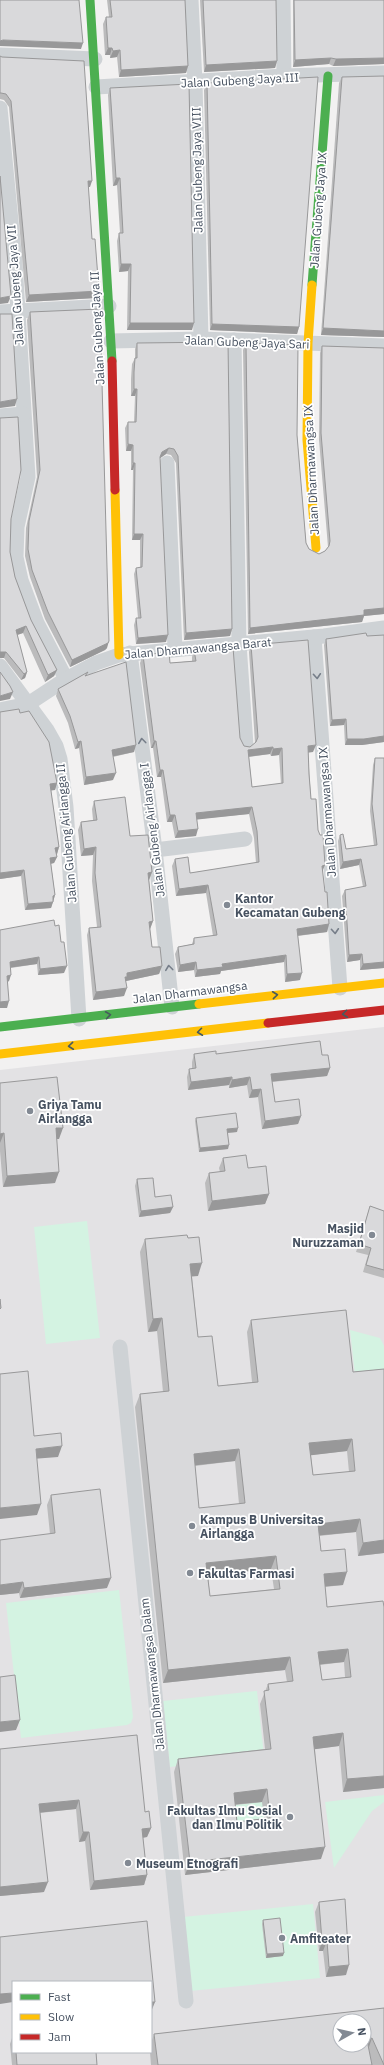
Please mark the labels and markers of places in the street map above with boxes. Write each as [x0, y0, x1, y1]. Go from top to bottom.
place label: Kantor Kecamatan Gubeng [235, 891, 346, 920]
marker: Kantor Kecamatan Gubeng [222, 900, 232, 910]
place label: Griya Tamu Airlangga [38, 1097, 102, 1126]
marker: Griya Tamu Airlangga [25, 1106, 35, 1116]
place label: Masjid Nuruzzaman [292, 1221, 364, 1250]
marker: Masjid Nuruzzaman [367, 1230, 377, 1240]
place label: Kampus B Universitas Airlangga [200, 1512, 324, 1541]
marker: Kampus B Universitas Airlangga [187, 1521, 197, 1531]
place label: Fakultas Farmasi [198, 1566, 294, 1581]
marker: Fakultas Farmasi [185, 1568, 195, 1578]
place label: Fakultas Ilmu Sosial dan Ilmu Politik [167, 1803, 282, 1832]
marker: Fakultas Ilmu Sosial dan Ilmu Politik [285, 1812, 295, 1822]
place label: Museum Etnografi [136, 1856, 238, 1871]
marker: Museum Etnografi [123, 1858, 133, 1868]
place label: Amfiteater [290, 1931, 351, 1946]
marker: Amfiteater [277, 1933, 287, 1943]

